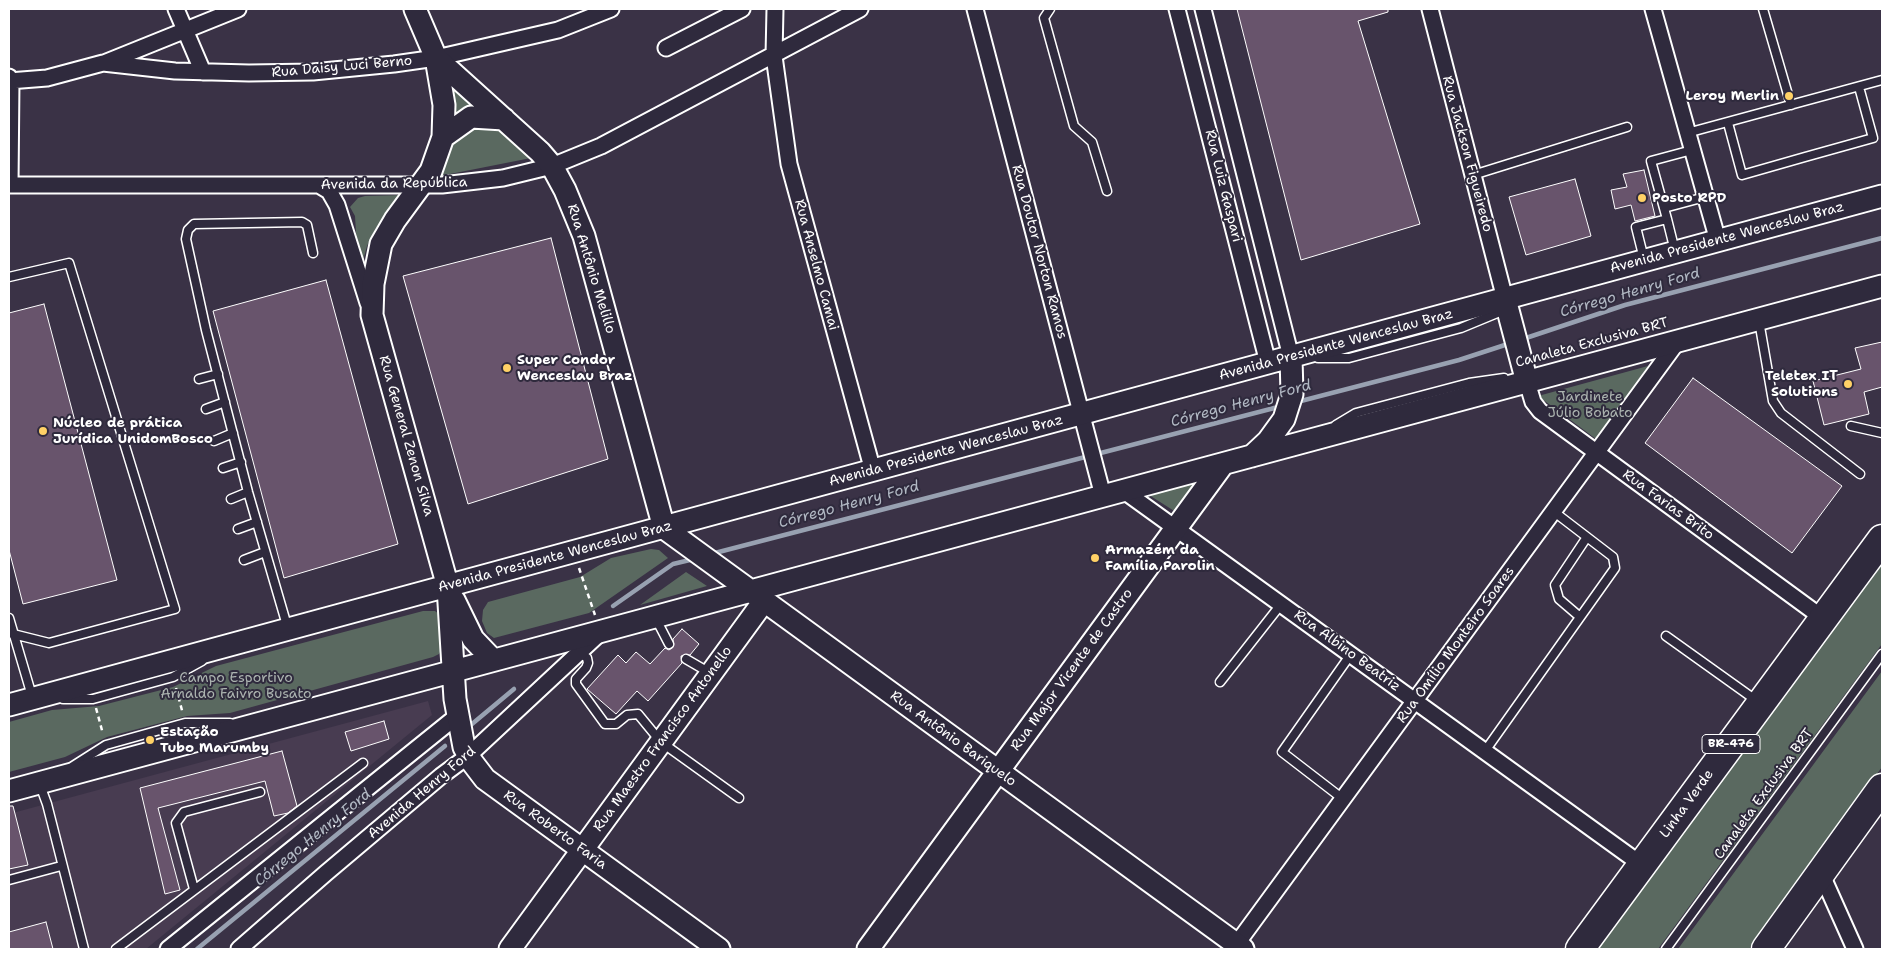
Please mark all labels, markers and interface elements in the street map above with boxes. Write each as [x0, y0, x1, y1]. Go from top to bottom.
street label: Rua Daisy Luci Berno [271, 52, 413, 82]
street label: Rua Jackson Figueiredo [1438, 74, 1496, 234]
place label: Leroy Merlin [1686, 88, 1779, 104]
marker: Leroy Merlin [1783, 90, 1795, 102]
street label: Rua Luiz Gaspari [1201, 128, 1245, 244]
street label: Rua Doutor Norton Ramos [1008, 163, 1070, 341]
street label: Avenida da República [321, 174, 467, 194]
place label: Posto RPD [1652, 190, 1726, 206]
marker: Posto RPD [1636, 192, 1648, 204]
street label: Rua Anselmo Camai [790, 198, 842, 332]
street label: Avenida Presidente Wenceslau Braz [1608, 199, 1846, 277]
street label: Rua Antônio Melillo [563, 202, 619, 336]
water label: Córrego Henry Ford [1558, 264, 1702, 322]
street label: Avenida Presidente Wenceslau Braz [1217, 306, 1455, 384]
street label: Canaleta Exclusiva BRT [1514, 314, 1670, 372]
place label: Super Condor Wenceslau Braz [517, 352, 633, 384]
street label: Rua General Zenon Silva [375, 354, 437, 518]
marker: Super Condor Wenceslau Braz [501, 362, 513, 374]
place label: Teletex IT Solutions [1765, 368, 1838, 401]
water label: Córrego Henry Ford [1169, 377, 1313, 431]
marker: Teletex IT Solutions [1842, 378, 1854, 390]
park label: Jardinete Júlio Bobato [1548, 389, 1632, 422]
street label: Avenida Presidente Wenceslau Braz [827, 412, 1065, 490]
place label: Núcleo de prática Jurídica UnidomBosco [53, 415, 213, 448]
marker: Núcleo de prática Jurídica UnidomBosco [37, 425, 49, 437]
street label: Rua Farias Brito [1619, 466, 1717, 544]
water label: Córrego Henry Ford [777, 478, 921, 532]
street label: Avenida Presidente Wenceslau Braz [436, 518, 674, 596]
place label: Armazém da Família Parolin [1105, 542, 1215, 574]
marker: Armazém da Família Parolin [1089, 552, 1101, 564]
street label: Rua Omílio Monteiro Soares [1394, 563, 1518, 727]
street label: Rua Major Vicente de Castro [1008, 586, 1136, 754]
street label: Rua Albino Beatriz [1291, 607, 1403, 695]
street label: Rua Maestro Francisco Antonello [590, 643, 736, 835]
park label: Campo Esportivo Arnaldo Faivro Busato [160, 670, 312, 702]
street label: Rua Antônio Bariquelo [887, 688, 1019, 790]
place label: Estação Tubo Marumby [160, 724, 269, 756]
street label: Canaleta Exclusiva BRT [1711, 725, 1817, 863]
marker: Estação Tubo Marumby [144, 734, 156, 746]
road number: BR-476 [1702, 734, 1760, 754]
street label: Avenida Henry Ford [365, 743, 479, 843]
street label: Linha Verde [1657, 767, 1717, 841]
water label: Córrego Henry Ford [251, 785, 375, 891]
street label: Rua Roberto Faria [500, 787, 610, 873]

